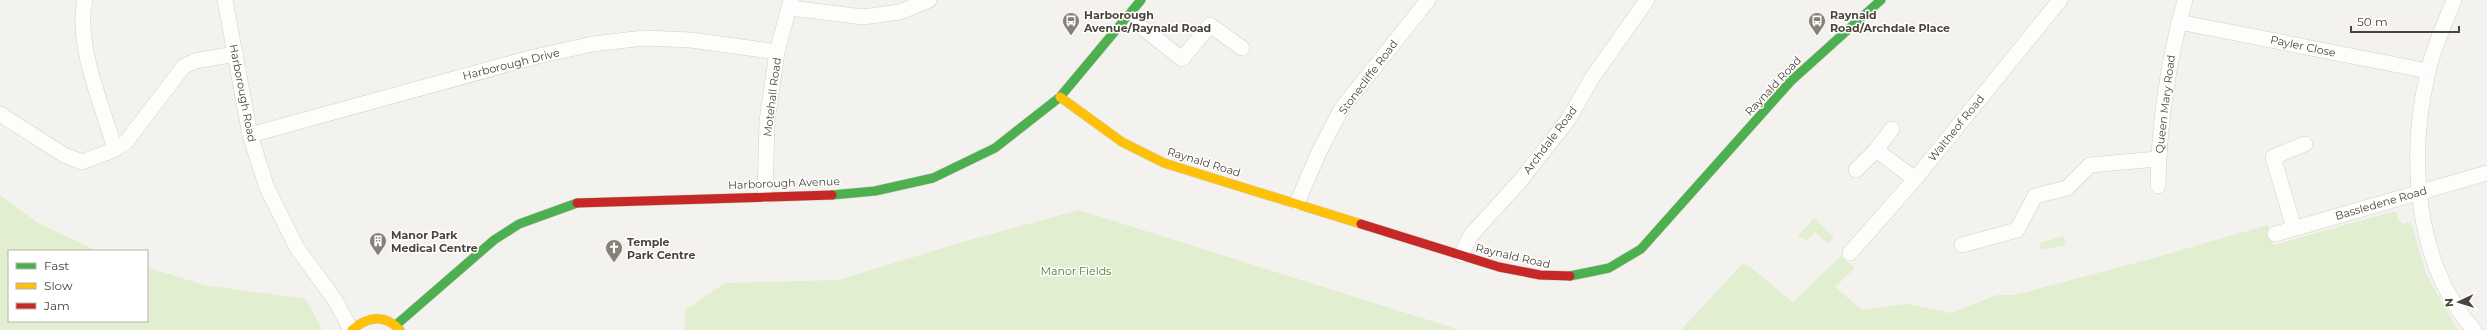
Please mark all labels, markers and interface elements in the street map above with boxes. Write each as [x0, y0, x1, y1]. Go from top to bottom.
place label: Harborough Avenue/Raynald Road [1083, 8, 1211, 35]
place label: Raynald Road/Archdale Place [1830, 8, 1950, 35]
scale bar [2351, 8, 2459, 34]
bus stop icon: Harborough Avenue/Raynald Road [1061, 11, 1081, 36]
bus stop icon: Raynald Road/Archdale Place [1807, 11, 1827, 36]
text: 50 m [2357, 14, 2388, 29]
street label: Payler Close [2269, 32, 2337, 60]
street label: Stonecliffe Road [1335, 37, 1401, 117]
street label: Harborough Road [227, 43, 259, 143]
street label: Harborough Drive [461, 45, 561, 83]
street label: Raynald Road [1742, 53, 1804, 119]
street label: Queen Mary Road [2152, 54, 2178, 154]
street label: Motehall Road [760, 57, 784, 137]
street label: Waltheof Road [1925, 92, 1987, 164]
street label: Archdale Road [1520, 103, 1580, 177]
street label: Raynald Road [1166, 144, 1242, 180]
street label: Harborough Avenue [728, 174, 841, 192]
street label: Bassledene Road [2333, 183, 2429, 223]
place label: Manor Park Medical Centre [391, 228, 478, 255]
building icon: Manor Park Medical Centre [368, 231, 388, 256]
place label: Temple Park Centre [627, 235, 695, 262]
church icon: Temple Park Centre [604, 238, 624, 263]
street label: Raynald Road [1474, 241, 1552, 271]
legend [8, 250, 148, 322]
text: Fast [44, 258, 69, 273]
park label: Manor Fields [1041, 264, 1112, 278]
text: Slow [44, 278, 73, 293]
north arrow [2439, 282, 2479, 322]
text: Jam [43, 298, 70, 313]
text: N [2442, 298, 2456, 308]

